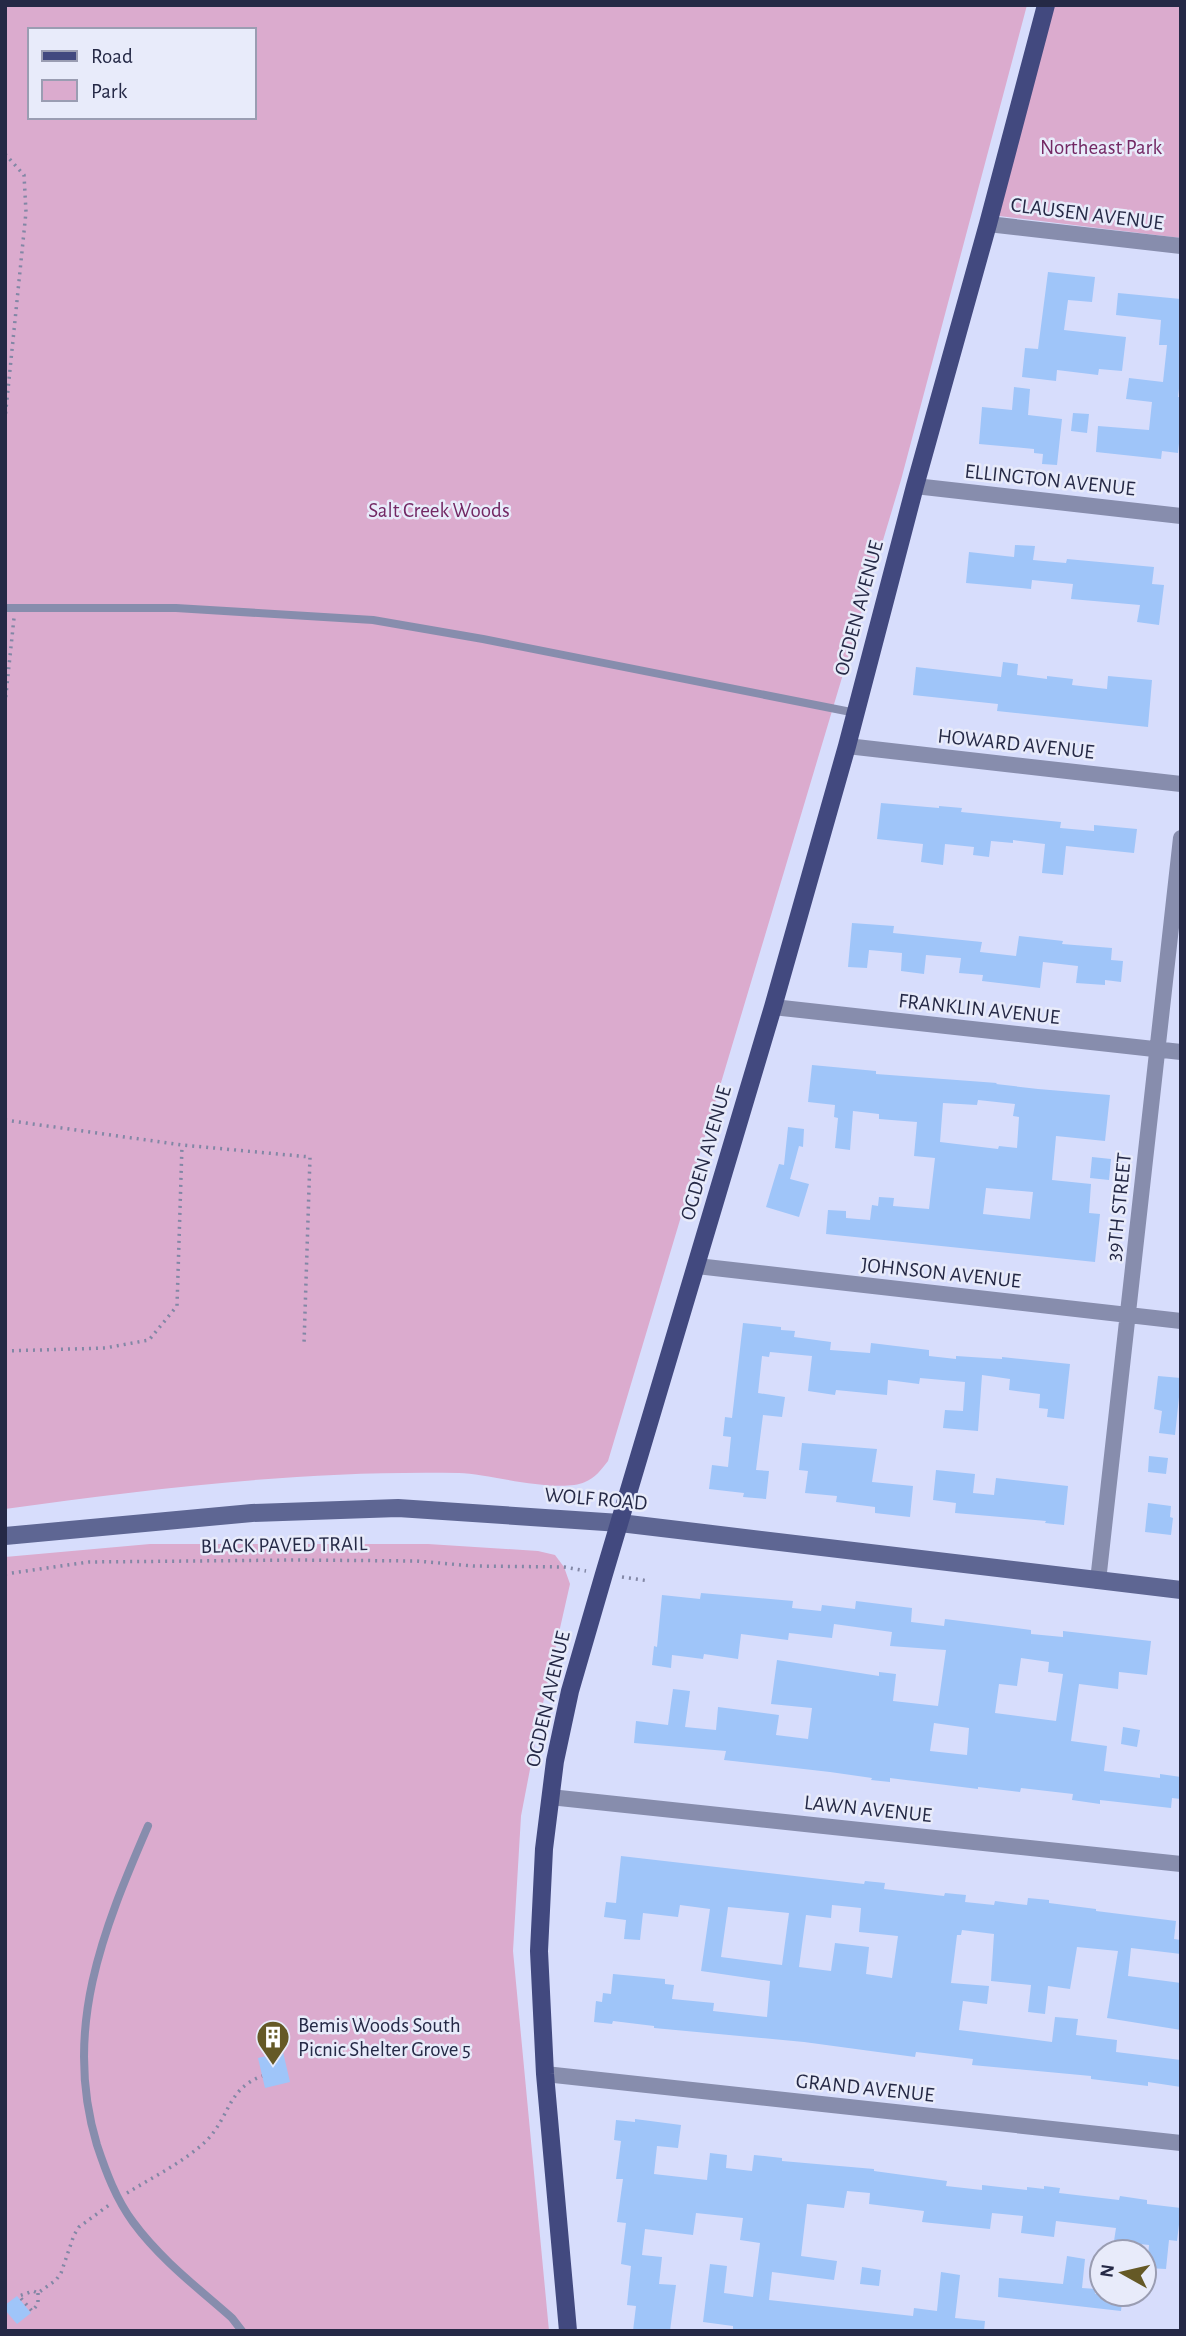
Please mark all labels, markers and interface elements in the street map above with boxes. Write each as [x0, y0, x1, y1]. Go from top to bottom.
legend [28, 28, 256, 119]
text: Road [91, 46, 133, 67]
text: Park [91, 81, 128, 102]
park label: Northeast Park [1040, 137, 1162, 158]
street label: CLAUSEN AVENUE [1009, 194, 1165, 234]
street label: ELLINGTON AVENUE [964, 461, 1136, 499]
park label: Salt Creek Woods [368, 500, 510, 521]
street label: OGDEN AVENUE [831, 538, 887, 678]
street label: HOWARD AVENUE [937, 725, 1095, 763]
street label: FRANKLIN AVENUE [897, 990, 1061, 1028]
street label: OGDEN AVENUE [677, 1083, 735, 1223]
street label: 39TH STREET [1103, 1152, 1135, 1262]
street label: JOHNSON AVENUE [860, 1254, 1022, 1292]
street label: WOLF ROAD [544, 1484, 648, 1514]
street label: BLACK PAVED TRAIL [200, 1533, 368, 1557]
street label: OGDEN AVENUE [522, 1629, 574, 1769]
street label: LAWN AVENUE [803, 1792, 933, 1826]
place label: Bemis Woods South Picnic Shelter Grove 5 [298, 2015, 471, 2060]
building icon: Bemis Woods South Picnic Shelter Grove 5 [254, 2018, 292, 2067]
street label: GRAND AVENUE [795, 2070, 935, 2106]
north arrow [1088, 2238, 1158, 2308]
text: N [1097, 2263, 1118, 2279]

